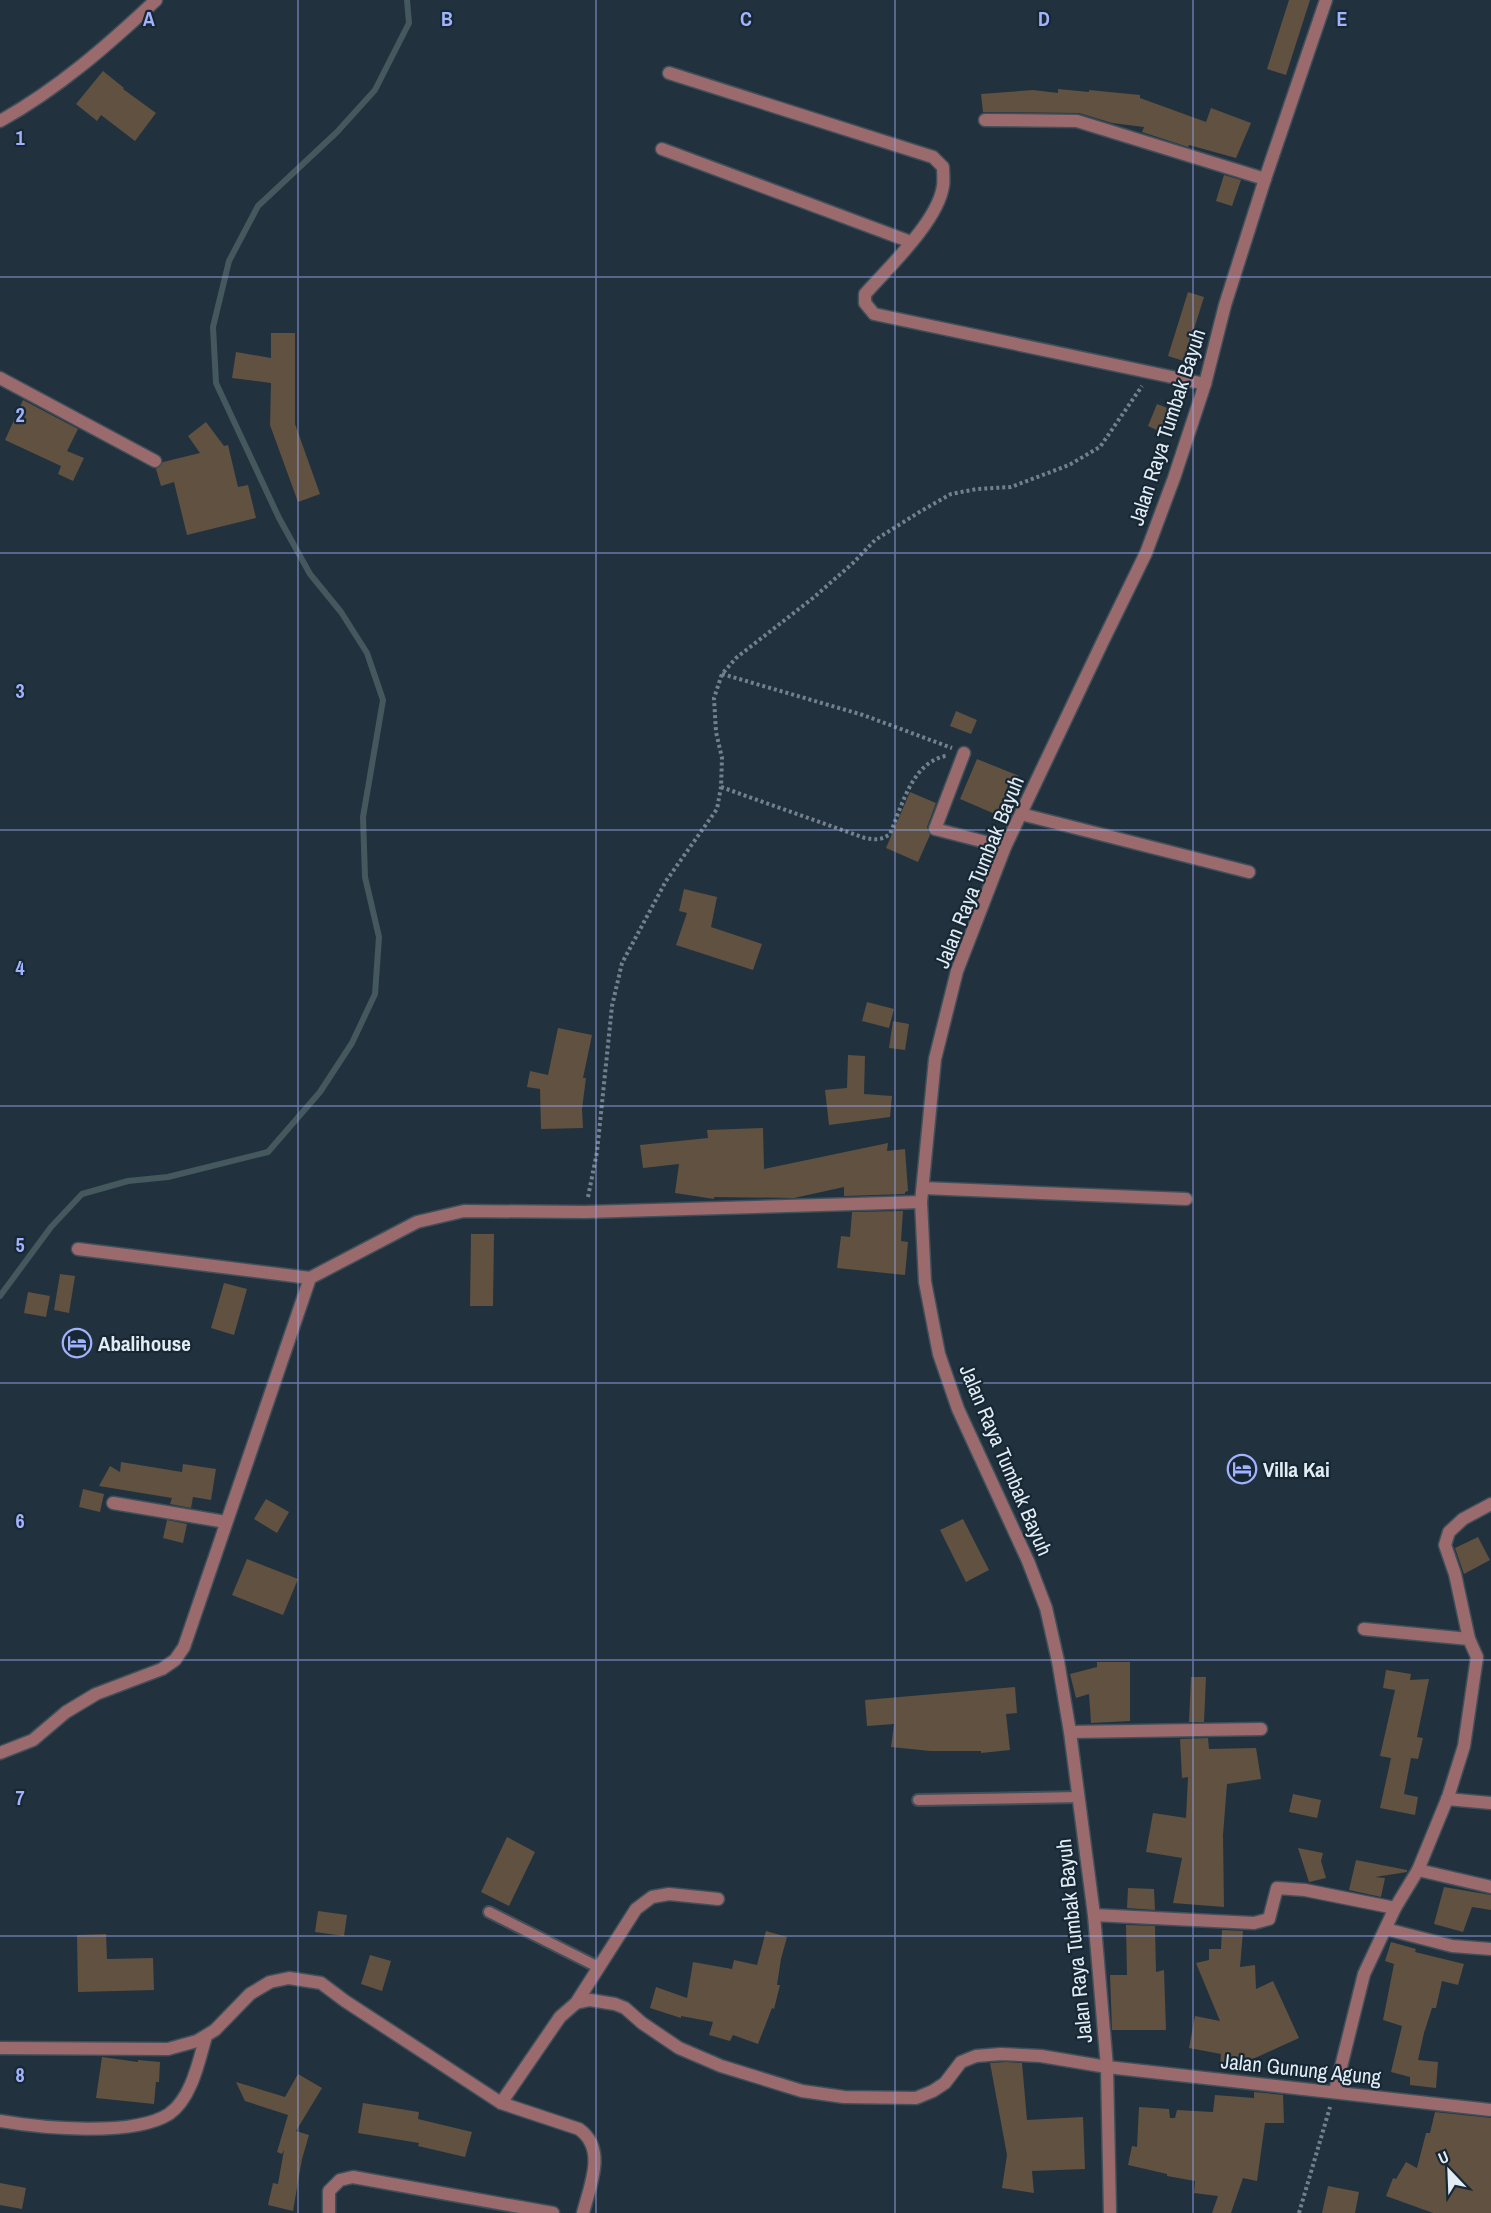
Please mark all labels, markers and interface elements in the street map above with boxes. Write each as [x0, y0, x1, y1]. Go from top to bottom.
text: A [143, 5, 155, 32]
text: B [441, 5, 453, 32]
text: C [740, 5, 752, 32]
text: D [1038, 5, 1050, 32]
text: E [1337, 5, 1348, 32]
text: 1 [15, 124, 25, 151]
street label: Jalan Raya Tumbak Bayuh [1122, 325, 1212, 529]
text: 2 [15, 401, 25, 428]
text: 3 [15, 677, 25, 704]
street label: Jalan Raya Tumbak Bayuh [927, 772, 1031, 972]
text: 4 [15, 954, 25, 981]
text: 5 [15, 1231, 25, 1258]
hotel icon: Abalihouse [61, 1327, 93, 1359]
place label: Abalihouse [98, 1329, 191, 1358]
street label: Jalan Raya Tumbak Bayuh [953, 1360, 1059, 1560]
hotel icon: Villa Kai [1226, 1453, 1258, 1485]
place label: Villa Kai [1263, 1455, 1330, 1484]
text: 6 [15, 1507, 25, 1534]
text: 7 [15, 1784, 25, 1811]
street label: Jalan Raya Tumbak Bayuh [1049, 1838, 1099, 2044]
street label: Jalan Gunung Agung [1219, 2046, 1383, 2092]
text: 8 [15, 2061, 25, 2088]
north arrow [1419, 2141, 1479, 2201]
text: U [1434, 2145, 1452, 2169]

